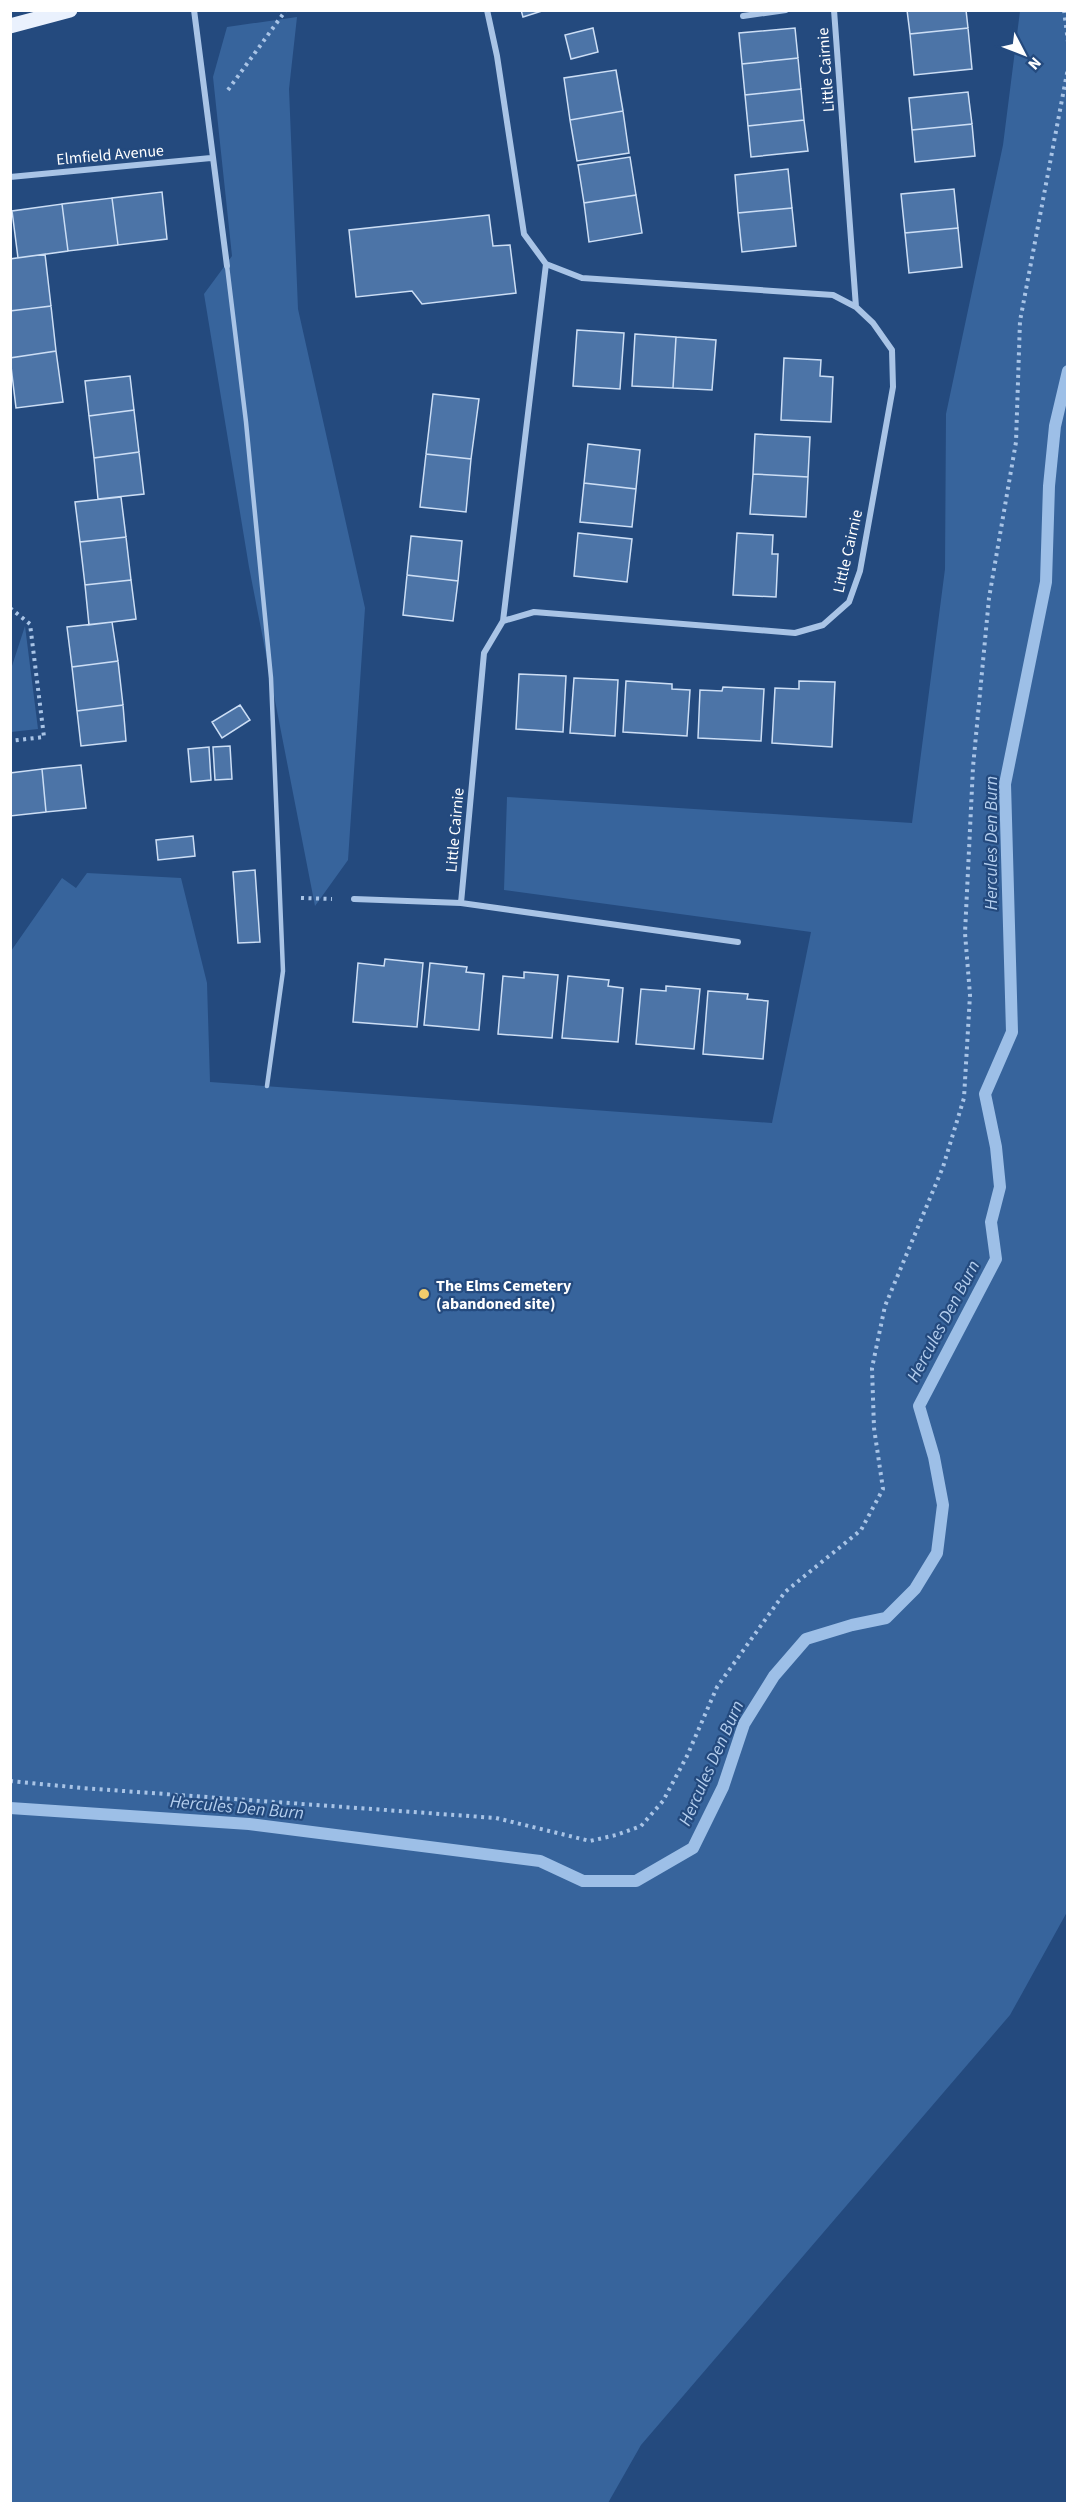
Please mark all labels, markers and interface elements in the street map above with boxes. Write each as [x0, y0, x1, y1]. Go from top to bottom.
north arrow [994, 24, 1054, 84]
street label: Little Cairnie [812, 27, 840, 113]
text: N [1023, 52, 1046, 75]
street label: Elmfield Avenue [55, 139, 165, 171]
street label: Little Cairnie [828, 507, 868, 595]
water label: Hercules Den Burn [979, 776, 1004, 910]
street label: Little Cairnie [440, 787, 470, 873]
water label: Hercules Den Burn [901, 1256, 986, 1387]
place label: The Elms Cemetery (abandoned site) [436, 1275, 572, 1315]
marker: The Elms Cemetery (abandoned site) [417, 1287, 431, 1301]
water label: Hercules Den Burn [673, 1697, 750, 1830]
water label: Hercules Den Burn [169, 1789, 305, 1826]

